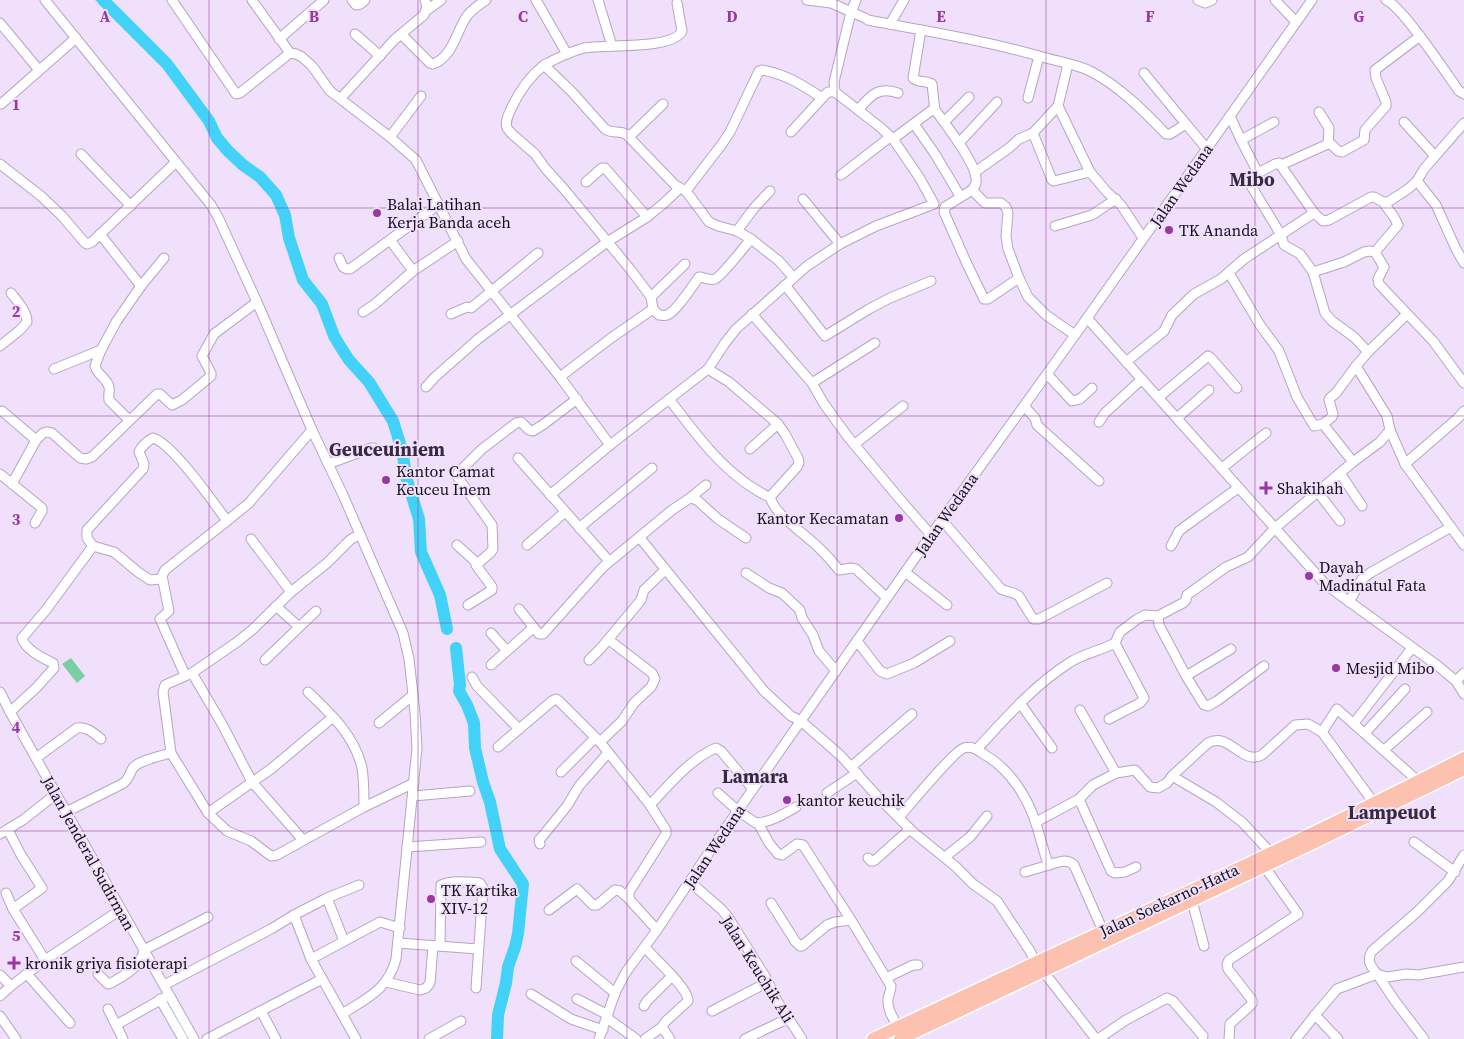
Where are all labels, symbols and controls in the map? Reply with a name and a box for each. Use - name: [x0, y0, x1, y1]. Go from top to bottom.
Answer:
- text: A: [100, 5, 111, 27]
- text: B: [309, 5, 320, 27]
- text: C: [518, 5, 528, 27]
- text: D: [726, 5, 738, 27]
- text: E: [936, 5, 946, 27]
- text: F: [1145, 5, 1155, 27]
- text: G: [1354, 5, 1365, 27]
- text: 1: [12, 93, 20, 115]
- street label: Jalan Wedana: [1144, 138, 1218, 232]
- district label: Mibo: [1229, 166, 1275, 192]
- place label: Balai Latihan Kerja Banda aceh: [387, 193, 511, 233]
- marker: Balai Latihan Kerja Banda aceh: [371, 207, 383, 219]
- place label: TK Ananda: [1179, 219, 1259, 241]
- marker: TK Ananda: [1163, 224, 1175, 236]
- text: 2: [12, 300, 21, 322]
- district label: Geuceuiniem: [329, 436, 445, 462]
- place label: Kantor Camat Keuceu Inem: [396, 460, 495, 500]
- street label: Jalan Wedana: [909, 467, 983, 561]
- marker: Kantor Camat Keuceu Inem: [380, 474, 392, 486]
- place label: Shakihah: [1277, 477, 1344, 499]
- marker: Shakihah: [1259, 481, 1273, 495]
- place label: Kantor Kecamatan: [756, 507, 889, 529]
- text: 3: [12, 508, 21, 530]
- marker: Kantor Kecamatan: [893, 512, 905, 524]
- place label: Dayah Madinatul Fata: [1319, 556, 1427, 596]
- marker: Dayah Madinatul Fata: [1303, 570, 1315, 582]
- place label: Mesjid Mibo: [1346, 657, 1435, 679]
- marker: Mesjid Mibo: [1330, 662, 1342, 674]
- text: 4: [12, 716, 21, 738]
- district label: Lamara: [722, 763, 789, 789]
- street label: Jalan Jenderal Sudirman: [37, 771, 141, 935]
- place label: kantor keuchik: [797, 789, 905, 811]
- marker: kantor keuchik: [781, 794, 793, 806]
- street label: Jalan Wedana: [677, 799, 751, 893]
- district label: Lampeuot: [1348, 799, 1437, 825]
- street label: Jalan Soekarno-Hatta: [1095, 858, 1243, 942]
- place label: TK Kartika XIV-12: [441, 879, 518, 919]
- marker: TK Kartika XIV-12: [425, 893, 437, 905]
- street label: Jalan Keuchik Ali: [716, 911, 800, 1027]
- text: 5: [12, 924, 21, 946]
- place label: kronik griya fisioterapi: [25, 952, 188, 974]
- marker: kronik griya fisioterapi: [7, 956, 21, 970]

